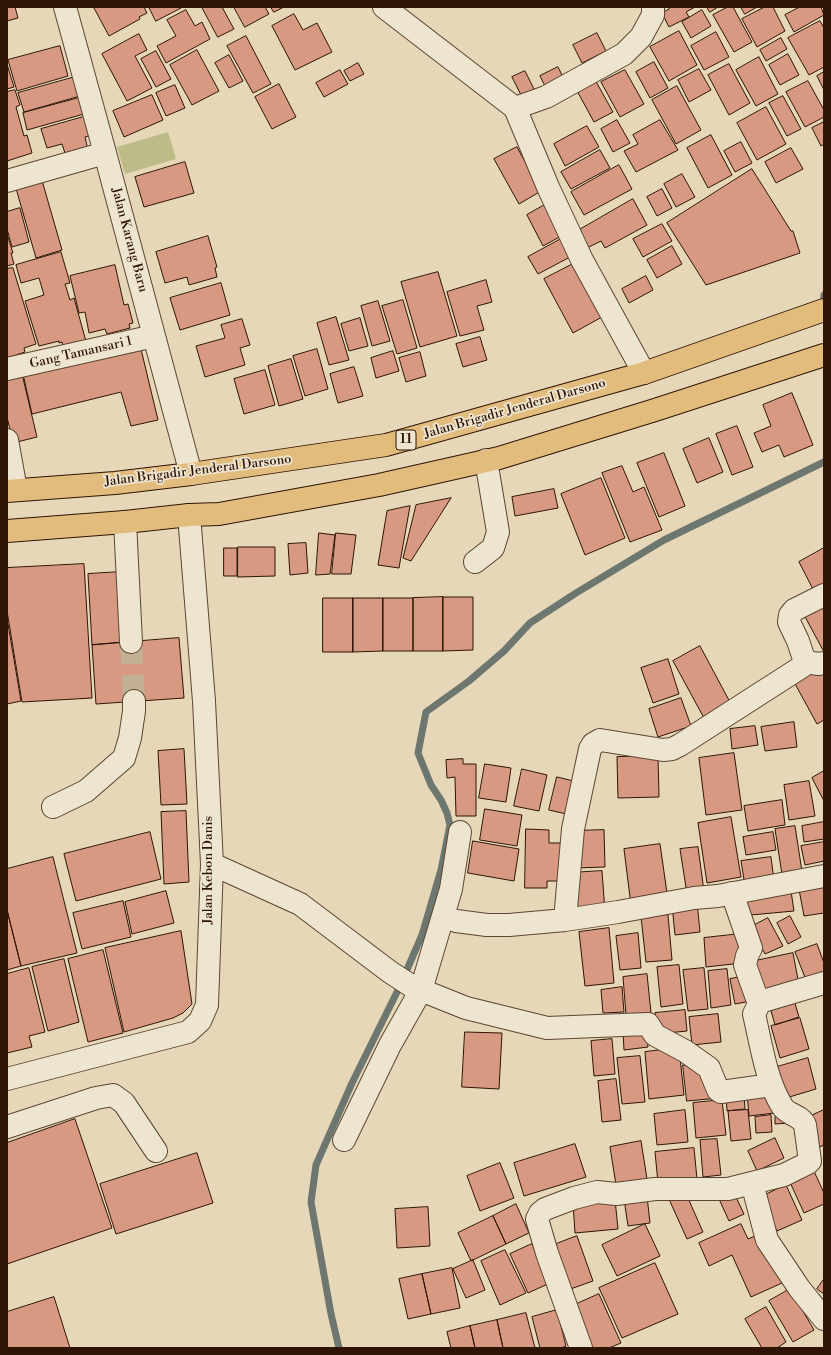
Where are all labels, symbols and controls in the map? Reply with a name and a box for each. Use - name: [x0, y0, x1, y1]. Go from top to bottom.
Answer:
- street label: Jalan Karang Baru: [107, 186, 151, 294]
- street label: Gang Tamansari 1: [28, 334, 134, 372]
- street label: Jalan Brigadir Jenderal Darsono: [422, 376, 608, 442]
- road number: 11: [396, 430, 416, 450]
- street label: Jalan Brigadir Jenderal Darsono: [104, 452, 292, 490]
- street label: Jalan Kebon Danis: [201, 816, 217, 924]

